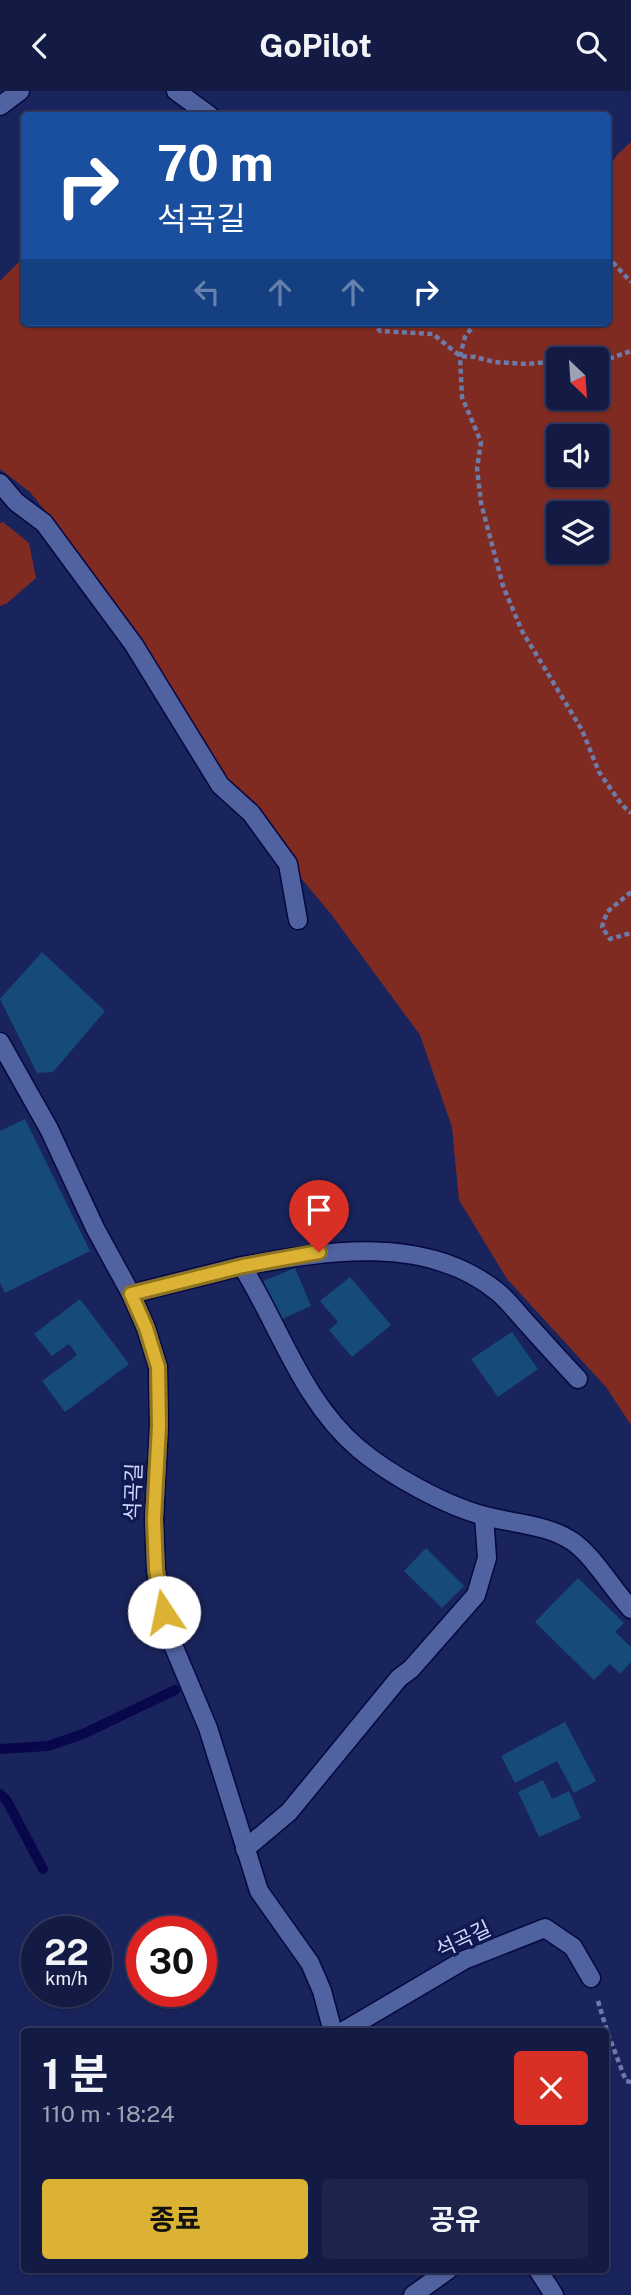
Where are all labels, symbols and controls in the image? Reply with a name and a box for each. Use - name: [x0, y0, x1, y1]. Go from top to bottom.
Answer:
- icon: back: [21, 27, 59, 65]
- text: GoPilot: [259, 27, 372, 64]
- icon: search: [572, 27, 610, 65]
- text: 70 m: [157, 134, 274, 192]
- icon: right: [42, 140, 133, 231]
- text: 석곡길: [157, 200, 245, 237]
- icon: left: [188, 273, 226, 311]
- icon: ahead: [261, 273, 299, 311]
- icon: ahead: [334, 273, 372, 311]
- icon: right: [407, 273, 445, 311]
- north arrow: [546, 347, 609, 409]
- map controls: [546, 347, 609, 564]
- button: sound: [546, 424, 609, 487]
- button: layers: [546, 501, 609, 564]
- pin: [289, 1180, 349, 1252]
- icon: arrive: [300, 1191, 338, 1229]
- street label: 석곡길: [119, 1463, 147, 1521]
- position arrow: [127, 1575, 201, 1649]
- street label: 석곡길: [431, 1915, 495, 1963]
- speed limit sign: 30: [126, 1916, 217, 2007]
- text: 22: [44, 1932, 89, 1973]
- text: km/h: [45, 1968, 88, 1989]
- text: 1 분: [42, 2049, 108, 2098]
- button: close: [514, 2051, 588, 2125]
- text: 110 m · 18:24: [42, 2100, 175, 2127]
- button: 종료: [42, 2179, 308, 2259]
- button: 공유: [322, 2179, 588, 2259]

